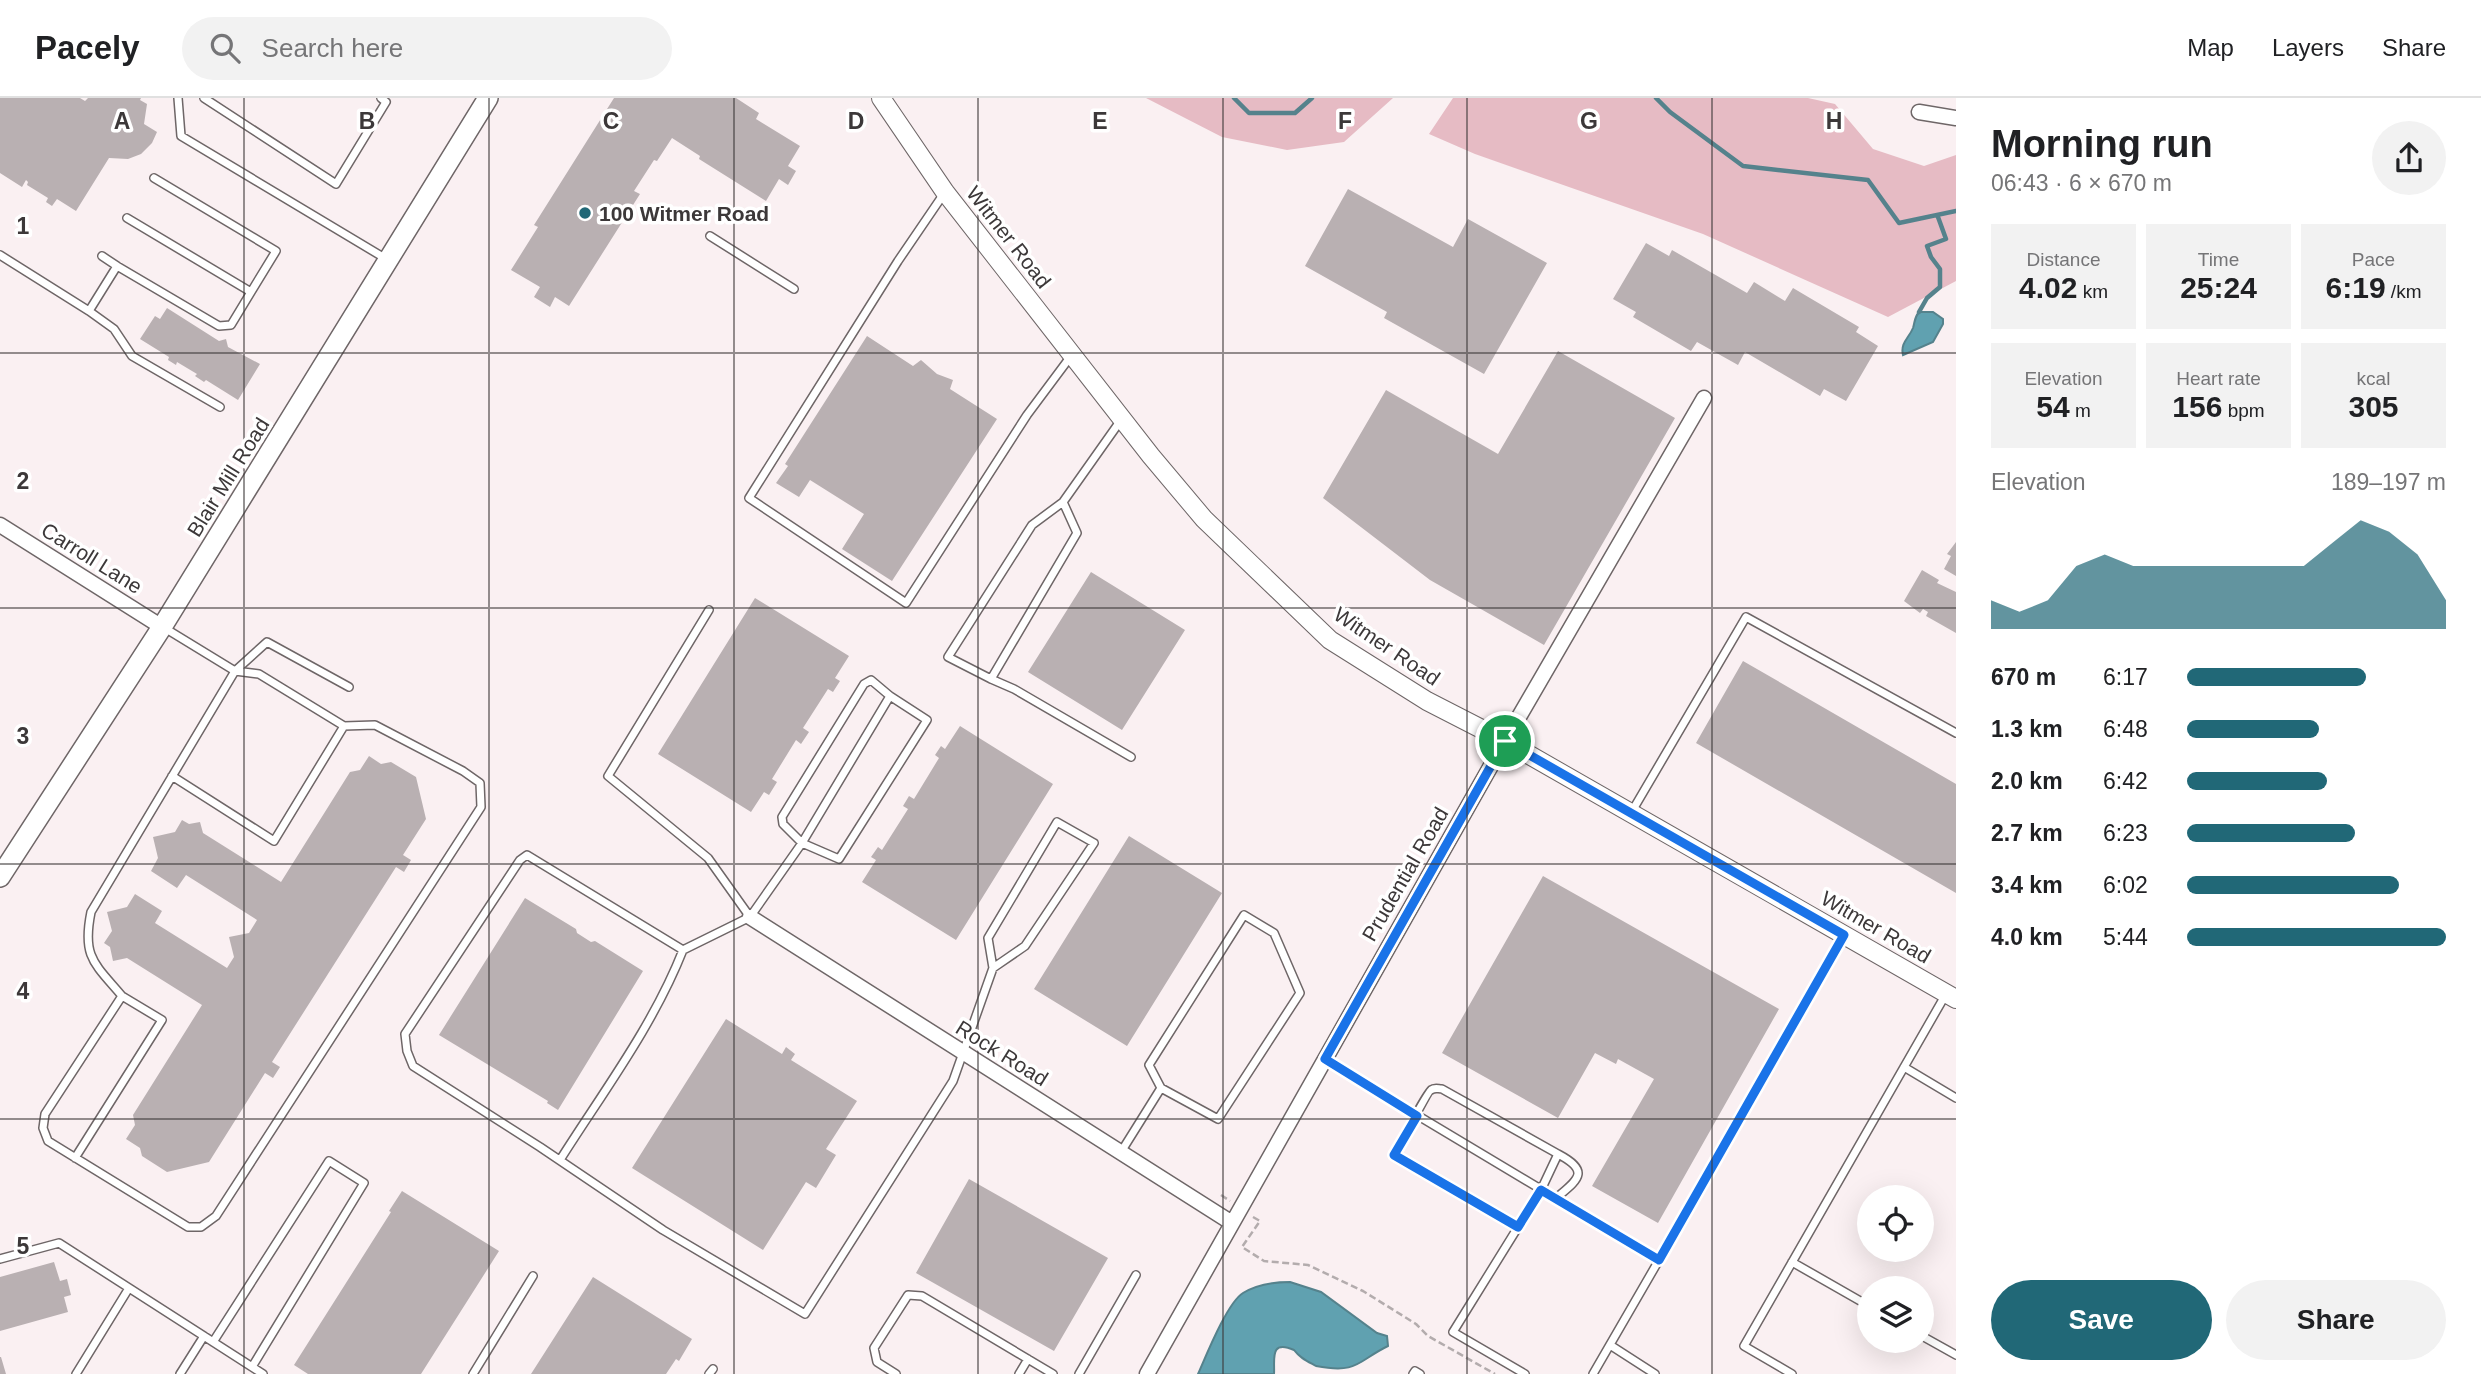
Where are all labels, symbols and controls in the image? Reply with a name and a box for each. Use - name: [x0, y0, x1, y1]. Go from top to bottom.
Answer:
- search box: [182, 17, 672, 80]
- text: Pacely: [35, 29, 140, 66]
- icon: search: [206, 29, 244, 67]
- text: Search here: [262, 33, 403, 63]
- text: Map: [2187, 34, 2234, 61]
- text: Layers: [2272, 34, 2344, 61]
- text: Share: [2382, 34, 2446, 61]
- text: A: [114, 108, 130, 134]
- text: B: [359, 108, 375, 134]
- text: C: [603, 108, 619, 134]
- text: D: [848, 108, 864, 134]
- text: E: [1092, 108, 1108, 134]
- text: F: [1338, 108, 1352, 134]
- text: G: [1580, 108, 1598, 134]
- text: H: [1826, 108, 1842, 134]
- button: share: [2372, 121, 2446, 195]
- text: Morning run: [1991, 123, 2213, 165]
- text: 06:43 · 6 × 670 m: [1991, 170, 2172, 196]
- street label: Witmer Road: [962, 182, 1056, 292]
- place label: 100 Witmer Road: [599, 202, 769, 225]
- marker: 100 Witmer Road: [577, 205, 593, 221]
- text: 1: [17, 213, 30, 239]
- text: Distance: [2027, 249, 2100, 270]
- text: Time: [2198, 249, 2239, 270]
- text: Pace: [2352, 249, 2395, 270]
- text: 4.02: [2019, 271, 2077, 304]
- text: 25:24: [2180, 271, 2257, 304]
- text: 6:19: [2326, 271, 2386, 304]
- text: km: [2077, 281, 2108, 302]
- text: /km: [2386, 281, 2421, 302]
- text: Elevation: [2024, 368, 2103, 389]
- text: Heart rate: [2176, 368, 2261, 389]
- text: kcal: [2357, 368, 2390, 389]
- text: 54: [2036, 390, 2070, 423]
- text: 156: [2172, 390, 2222, 423]
- text: 305: [2348, 390, 2399, 423]
- text: m: [2070, 400, 2091, 421]
- text: bpm: [2222, 400, 2265, 421]
- street label: Blair Mill Road: [182, 414, 274, 540]
- text: 2: [17, 468, 29, 494]
- text: Elevation: [1991, 469, 2086, 495]
- text: 189–197 m: [2331, 469, 2446, 495]
- street label: Carroll Lane: [37, 518, 147, 598]
- street label: Witmer Road: [1330, 602, 1444, 690]
- text: 670 m: [1991, 664, 2056, 690]
- text: 6:17: [2103, 664, 2148, 690]
- pin: [1475, 711, 1535, 771]
- text: 1.3 km: [1991, 716, 2063, 742]
- text: 6:48: [2103, 716, 2148, 742]
- icon: arrive: [1486, 722, 1524, 760]
- text: 3: [17, 723, 29, 749]
- text: 2.0 km: [1991, 768, 2063, 794]
- text: 6:42: [2103, 768, 2148, 794]
- street label: Prudential Road: [1357, 803, 1453, 945]
- text: 2.7 km: [1991, 820, 2063, 846]
- text: 6:23: [2103, 820, 2148, 846]
- text: 3.4 km: [1991, 872, 2063, 898]
- text: 6:02: [2103, 872, 2148, 898]
- street label: Witmer Road: [1817, 886, 1935, 968]
- text: 4.0 km: [1991, 924, 2063, 950]
- text: 5:44: [2103, 924, 2148, 950]
- text: 4: [17, 978, 30, 1004]
- street label: Rock Road: [952, 1016, 1052, 1090]
- map controls: [1857, 1185, 1934, 1353]
- button: locate: [1857, 1185, 1934, 1262]
- text: 5: [17, 1233, 30, 1259]
- button: layers: [1857, 1276, 1934, 1353]
- button: Save: [1991, 1280, 2212, 1360]
- button: Share: [2226, 1280, 2446, 1360]

